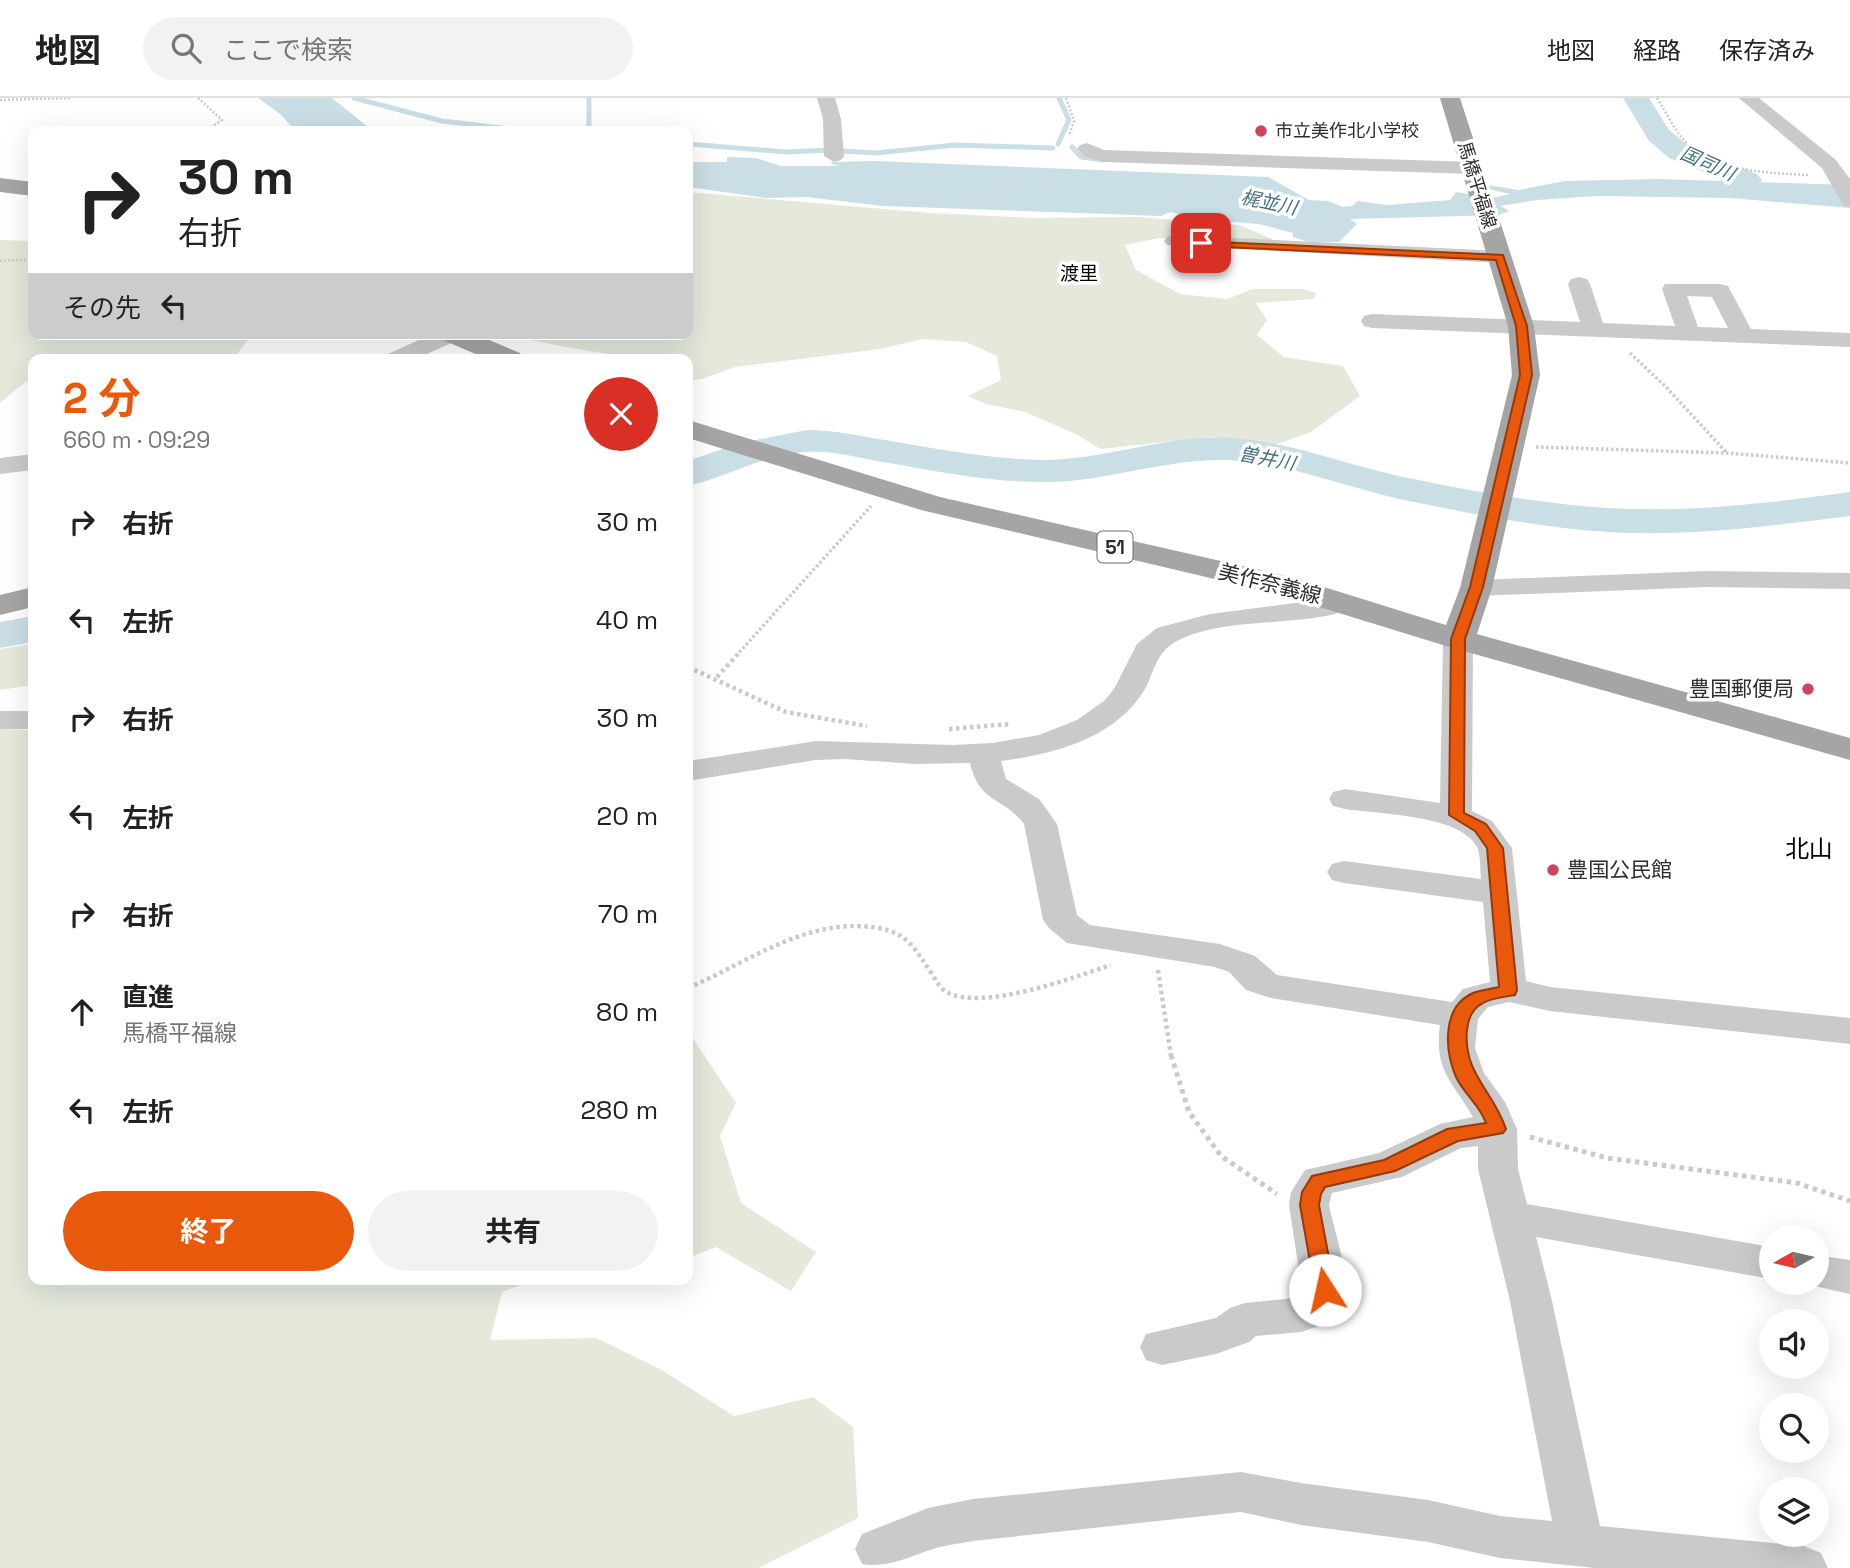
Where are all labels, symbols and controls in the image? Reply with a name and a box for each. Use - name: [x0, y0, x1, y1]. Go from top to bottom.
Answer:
- search box: [143, 17, 633, 80]
- icon: search: [167, 29, 205, 67]
- text: 地図: [35, 30, 101, 72]
- text: ここで検索: [223, 33, 353, 67]
- text: 地図: [1547, 35, 1595, 66]
- text: 経路: [1633, 35, 1681, 66]
- text: 保存済み: [1719, 35, 1815, 66]
- place label: 市立美作北小学校: [1275, 119, 1419, 142]
- marker: 市立美作北小学校: [1253, 123, 1269, 139]
- street label: 馬橋平福線: [1453, 138, 1502, 231]
- water label: 国司川: [1677, 140, 1741, 187]
- text: 30 m: [178, 146, 294, 208]
- icon: right: [63, 154, 154, 245]
- water label: 梶並川: [1238, 184, 1301, 221]
- text: 右折: [178, 213, 242, 253]
- pin: [1171, 213, 1231, 273]
- icon: arrive: [1182, 224, 1220, 262]
- district label: 渡里: [1060, 261, 1098, 286]
- icon: left: [155, 287, 193, 325]
- text: その先: [63, 291, 141, 325]
- text: 2 分: [63, 372, 141, 425]
- button: close: [584, 377, 658, 451]
- text: 660 m · 09:29: [63, 425, 210, 455]
- water label: 曽井川: [1237, 441, 1299, 477]
- icon: right: [63, 503, 101, 541]
- text: 30 m: [597, 505, 658, 539]
- text: 右折: [122, 507, 174, 541]
- road number: 51: [1098, 531, 1132, 562]
- street label: 美作奈義線: [1216, 558, 1324, 609]
- icon: left: [63, 601, 101, 639]
- text: 40 m: [596, 603, 658, 637]
- text: 左折: [122, 605, 174, 639]
- place label: 豊国郵便局: [1689, 675, 1794, 702]
- marker: 豊国郵便局: [1800, 681, 1816, 697]
- icon: right: [63, 699, 101, 737]
- text: 30 m: [597, 701, 658, 735]
- text: 右折: [122, 703, 174, 737]
- icon: left: [63, 797, 101, 835]
- text: 20 m: [597, 799, 658, 833]
- text: 左折: [122, 801, 174, 835]
- district label: 北山: [1785, 833, 1833, 864]
- place label: 豊国公民館: [1567, 856, 1672, 883]
- marker: 豊国公民館: [1545, 862, 1561, 878]
- icon: right: [63, 895, 101, 933]
- text: 70 m: [598, 897, 658, 931]
- text: 右折: [122, 899, 174, 933]
- text: 直進: [122, 980, 174, 1014]
- icon: ahead: [63, 993, 101, 1031]
- text: 80 m: [596, 995, 658, 1029]
- text: 馬橋平福線: [122, 1018, 237, 1048]
- icon: left: [63, 1091, 101, 1129]
- text: 280 m: [580, 1093, 658, 1127]
- text: 左折: [122, 1095, 174, 1129]
- button: 終了: [63, 1191, 354, 1271]
- button: 共有: [368, 1191, 658, 1271]
- north arrow: [1759, 1225, 1829, 1295]
- map controls: [1759, 1225, 1829, 1547]
- position arrow: [1288, 1253, 1362, 1327]
- button: sound: [1759, 1309, 1829, 1379]
- button: search: [1759, 1393, 1829, 1463]
- button: layers: [1759, 1477, 1829, 1547]

